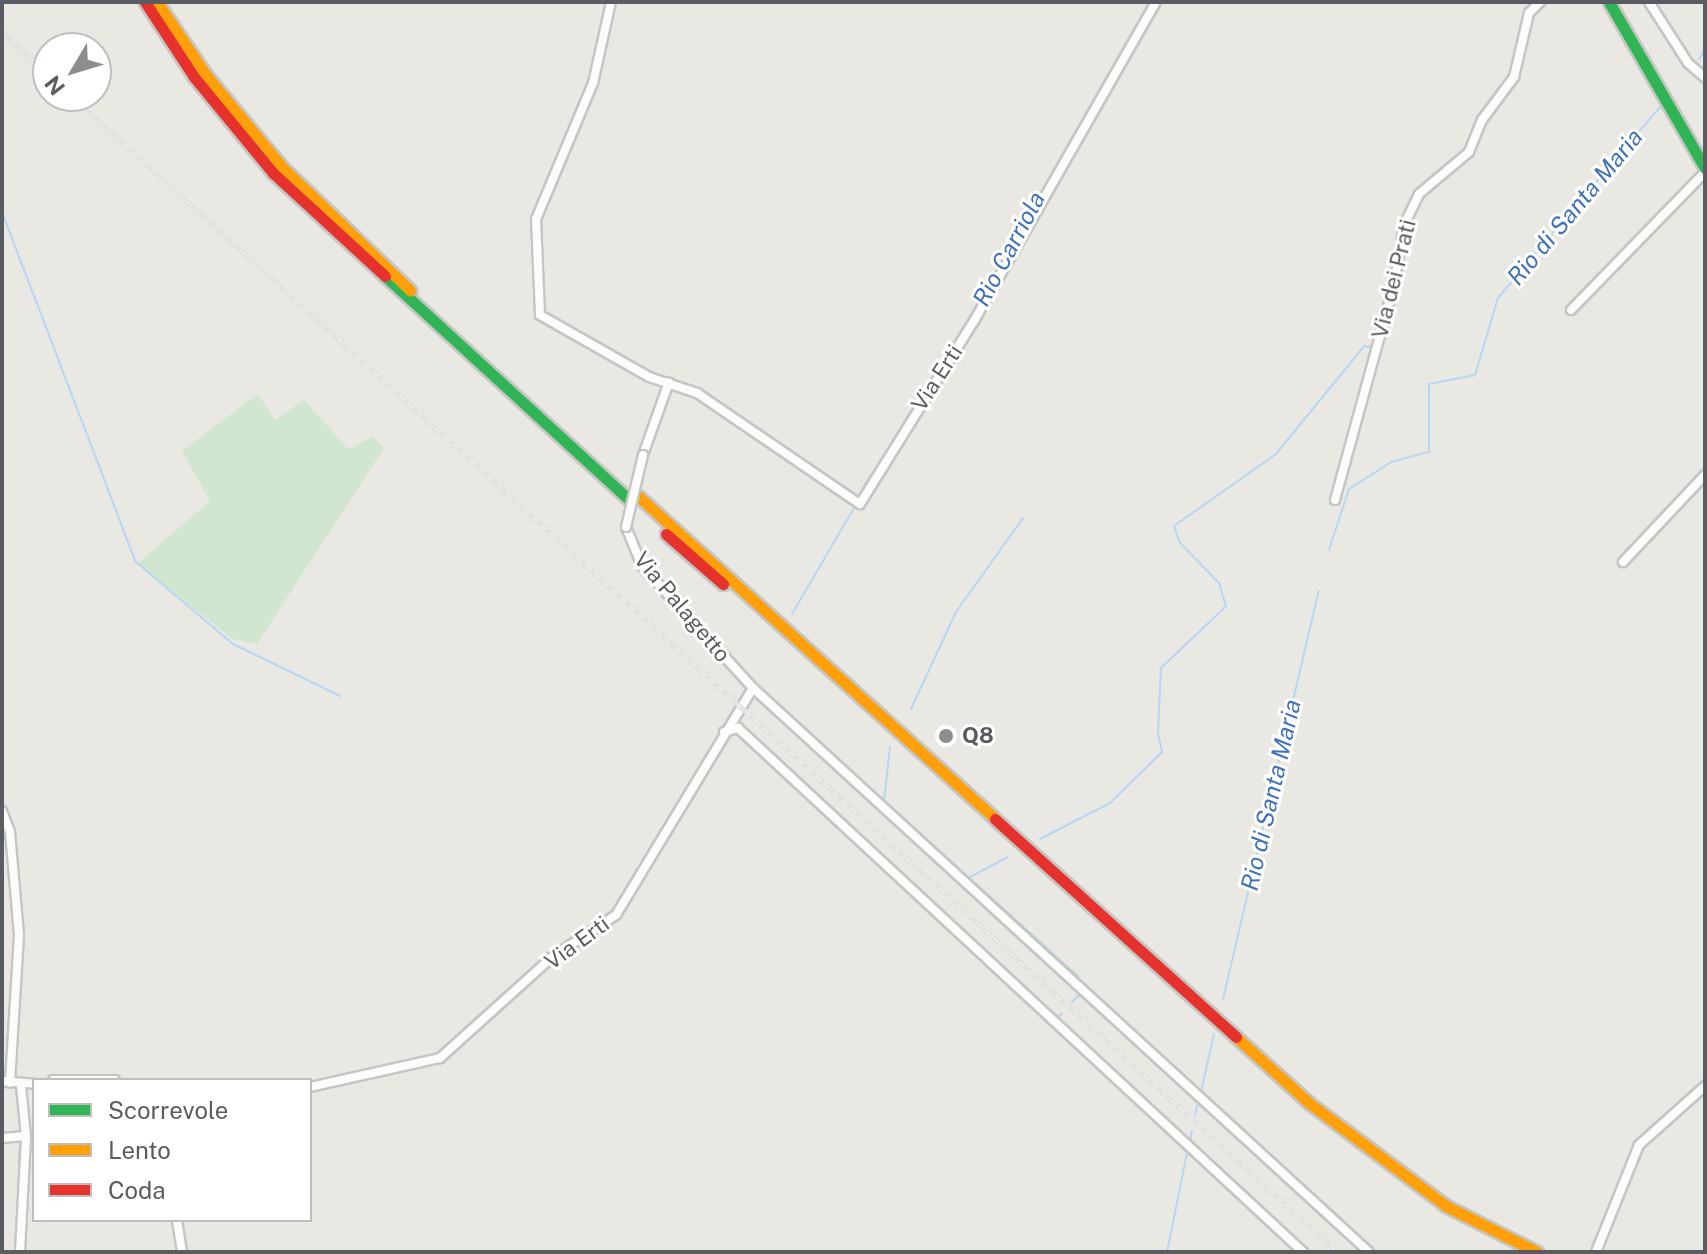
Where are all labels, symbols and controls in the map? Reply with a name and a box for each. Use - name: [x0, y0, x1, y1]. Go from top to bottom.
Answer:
- north arrow: [32, 32, 112, 112]
- text: N: [39, 71, 70, 100]
- water label: Rio di Santa Maria: [1501, 123, 1649, 291]
- water label: Rio Carriola: [967, 187, 1051, 311]
- street label: Via dei Prati: [1366, 217, 1422, 341]
- street label: Via Erti: [906, 340, 968, 416]
- street label: Via Palagetto: [628, 546, 736, 668]
- water label: Rio di Santa Maria: [1235, 696, 1307, 894]
- place label: Q8: [962, 723, 994, 749]
- marker: Q8: [937, 727, 955, 745]
- street label: Via Erti: [540, 911, 614, 975]
- legend: [32, 1078, 312, 1222]
- text: Scorrevole: [108, 1096, 228, 1124]
- text: Lento: [108, 1136, 171, 1164]
- text: Coda: [108, 1176, 166, 1204]

